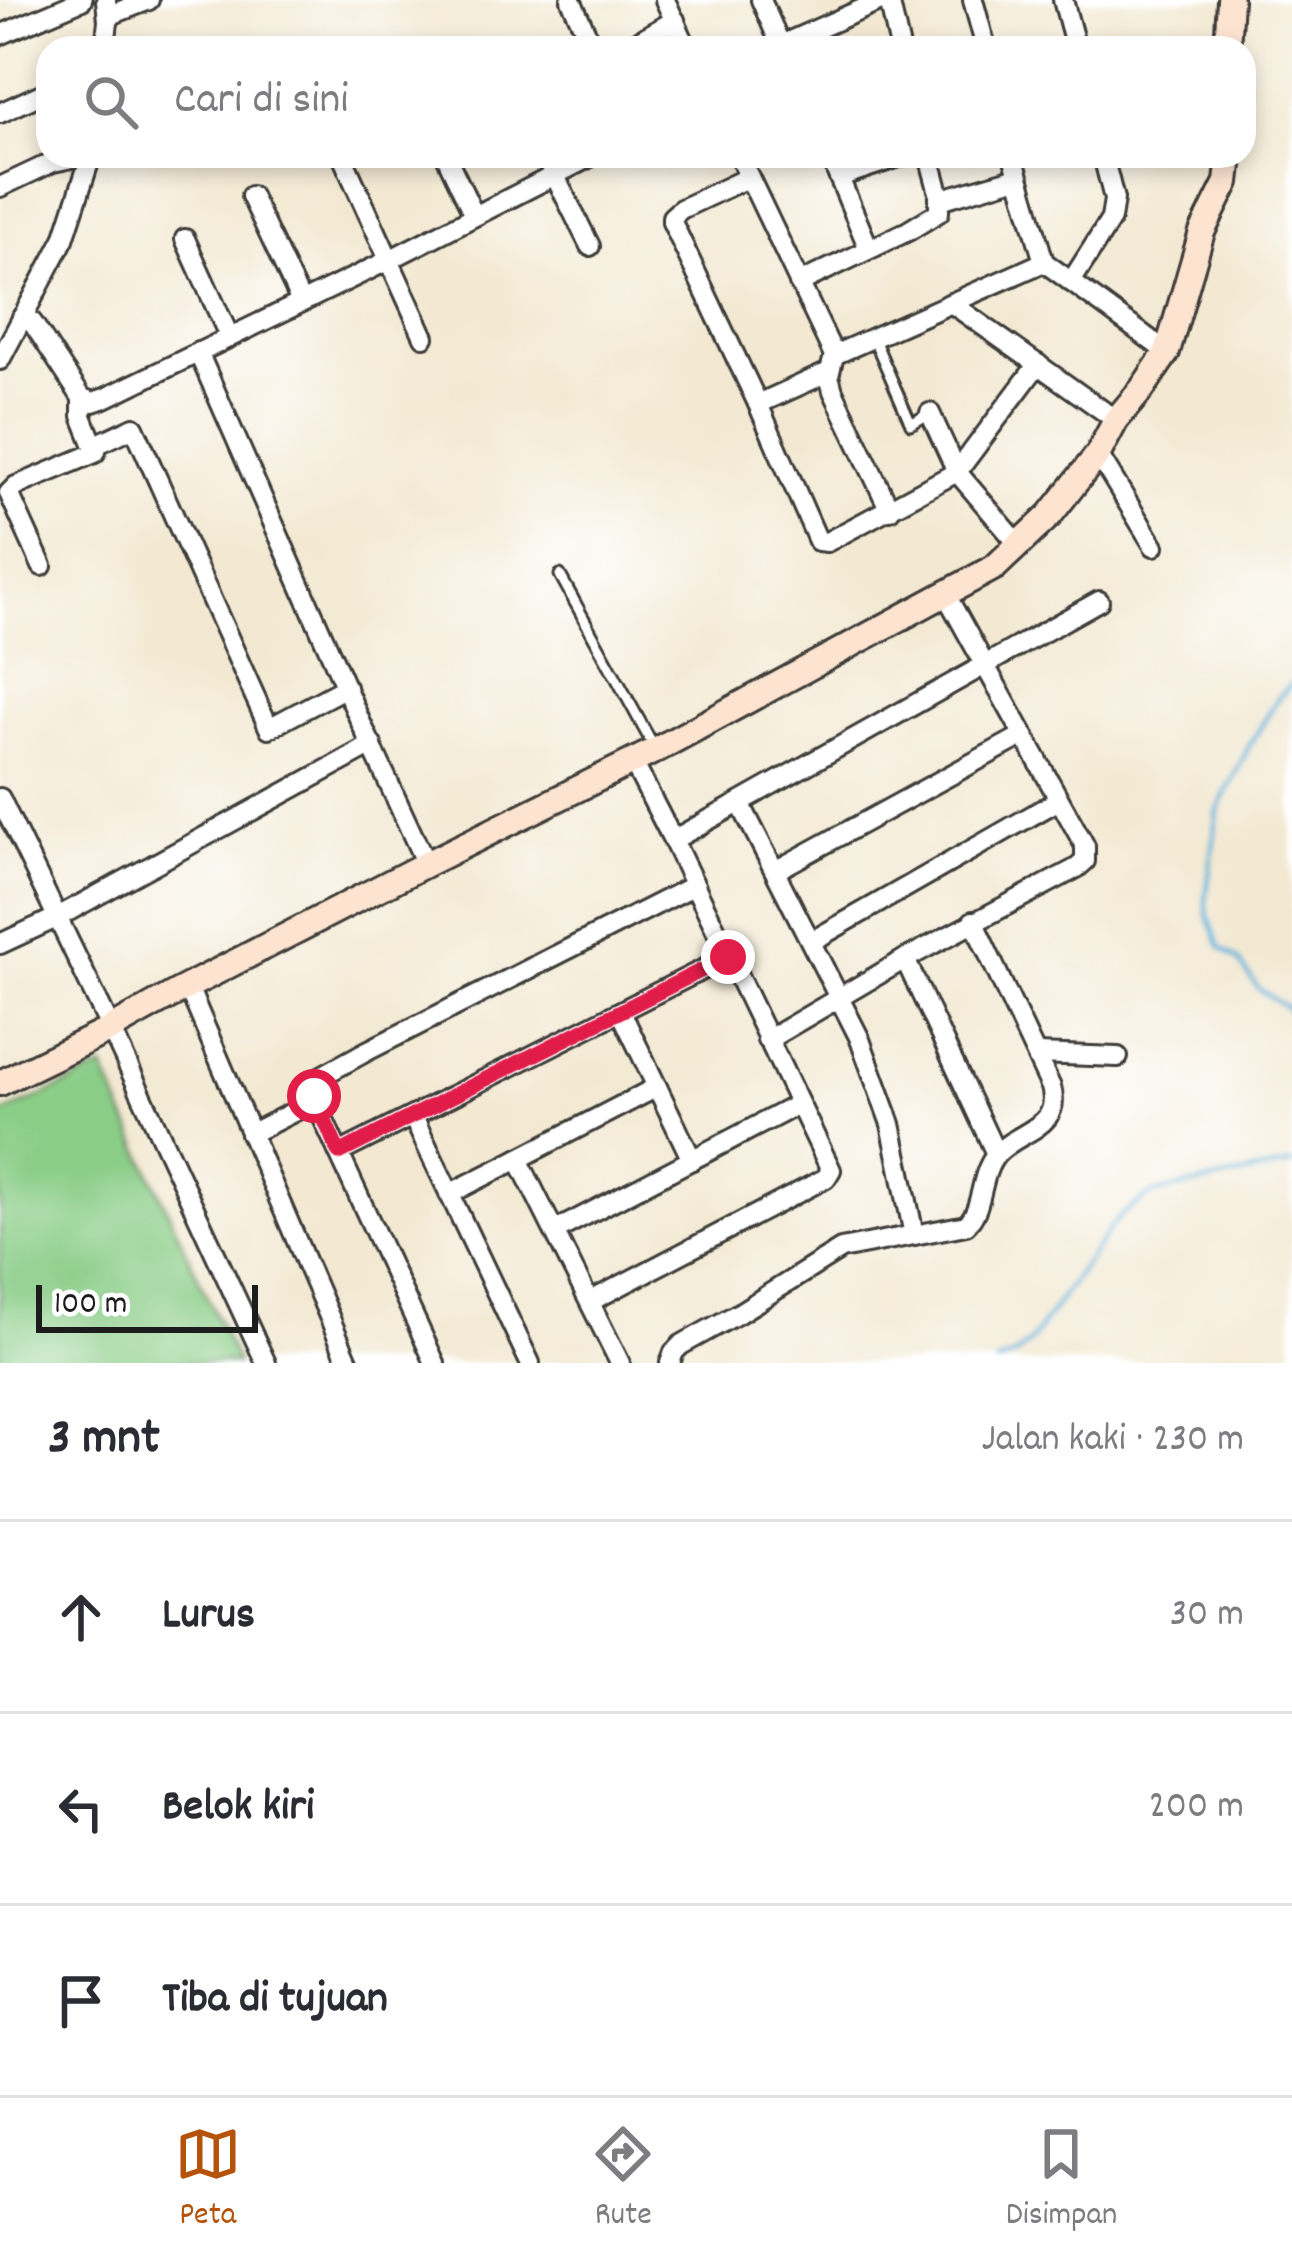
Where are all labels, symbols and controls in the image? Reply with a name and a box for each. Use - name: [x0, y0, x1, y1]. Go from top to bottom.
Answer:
- search box: [36, 36, 1256, 168]
- icon: search: [78, 69, 144, 135]
- text: Cari di sini: [174, 70, 348, 134]
- route end: [701, 930, 755, 984]
- route start: [287, 1069, 341, 1123]
- scale bar: [36, 1279, 258, 1332]
- text: 100 m: [54, 1282, 127, 1329]
- text: 3 mnt: [48, 1405, 160, 1477]
- text: Jalan kaki · 230 m: [981, 1414, 1244, 1469]
- icon: ahead: [48, 1584, 114, 1650]
- text: Lurus: [162, 1585, 255, 1649]
- text: 30 m: [1170, 1589, 1244, 1644]
- icon: left: [48, 1776, 114, 1842]
- text: Belok kiri: [162, 1777, 314, 1841]
- text: 200 m: [1149, 1781, 1244, 1836]
- icon: arrive: [48, 1968, 114, 2034]
- text: Tiba di tujuan: [162, 1969, 388, 2033]
- tab: Peta: [175, 2121, 241, 2240]
- tab: Rute: [590, 2121, 656, 2240]
- tab: Disimpan: [1006, 2121, 1117, 2240]

